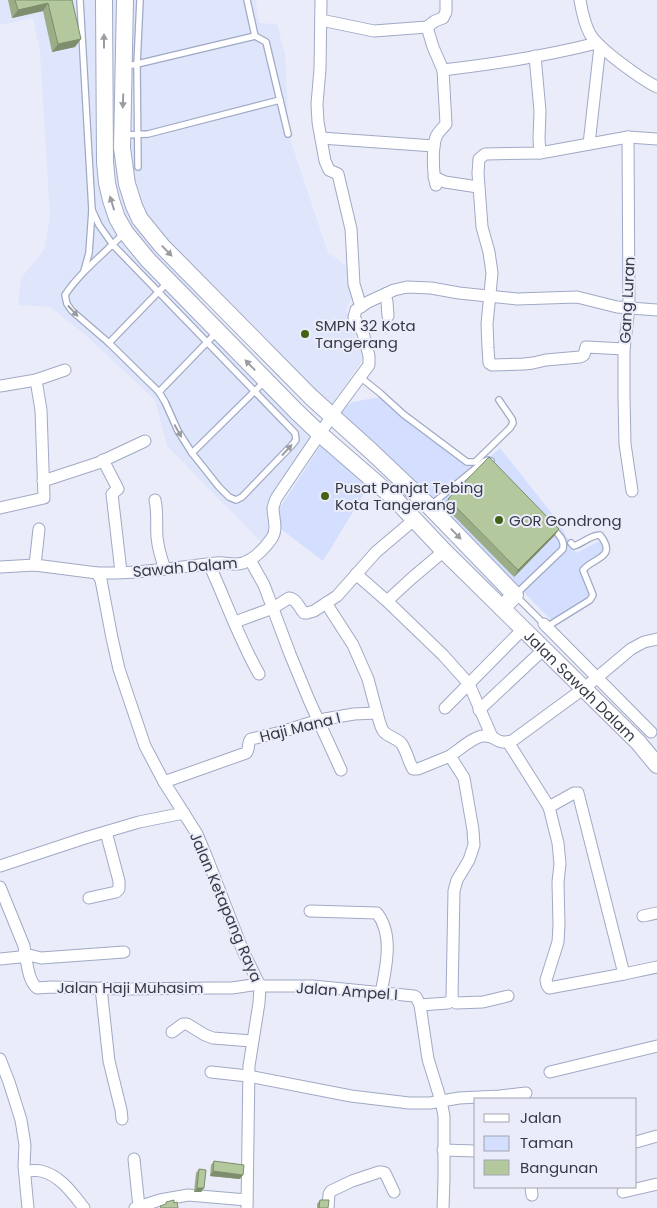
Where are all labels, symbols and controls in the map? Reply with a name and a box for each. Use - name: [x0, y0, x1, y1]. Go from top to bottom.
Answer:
- one-way arrow: [100, 33, 108, 49]
- one-way arrow: [118, 93, 126, 109]
- one-way arrow: [108, 195, 116, 210]
- one-way arrow: [161, 245, 173, 257]
- street label: Gang Luran: [614, 256, 640, 344]
- one-way arrow: [67, 304, 79, 316]
- place label: SMPN 32 Kota Tangerang: [315, 315, 416, 353]
- marker: SMPN 32 Kota Tangerang: [299, 328, 311, 340]
- one-way arrow: [244, 360, 256, 372]
- one-way arrow: [174, 425, 183, 438]
- one-way arrow: [281, 445, 293, 457]
- place label: Pusat Panjat Tebing Kota Tangerang: [335, 477, 483, 515]
- marker: Pusat Panjat Tebing Kota Tangerang: [319, 490, 331, 502]
- place label: GOR Gondrong: [509, 510, 622, 531]
- marker: GOR Gondrong: [493, 514, 505, 526]
- one-way arrow: [450, 527, 462, 539]
- street label: Sawah Dalam: [132, 552, 238, 582]
- street label: Jalan Sawah Dalam: [520, 625, 642, 746]
- street label: Haji Mana I: [257, 707, 343, 747]
- street label: Jalan Ketapang Raya: [185, 829, 267, 985]
- street label: Jalan Haji Muhasim: [57, 977, 203, 998]
- street label: Jalan Ampel I: [295, 977, 399, 1005]
- legend: [474, 1098, 637, 1188]
- text: Jalan: [520, 1107, 562, 1128]
- text: Taman: [520, 1132, 573, 1153]
- text: Bangunan: [520, 1157, 598, 1178]

